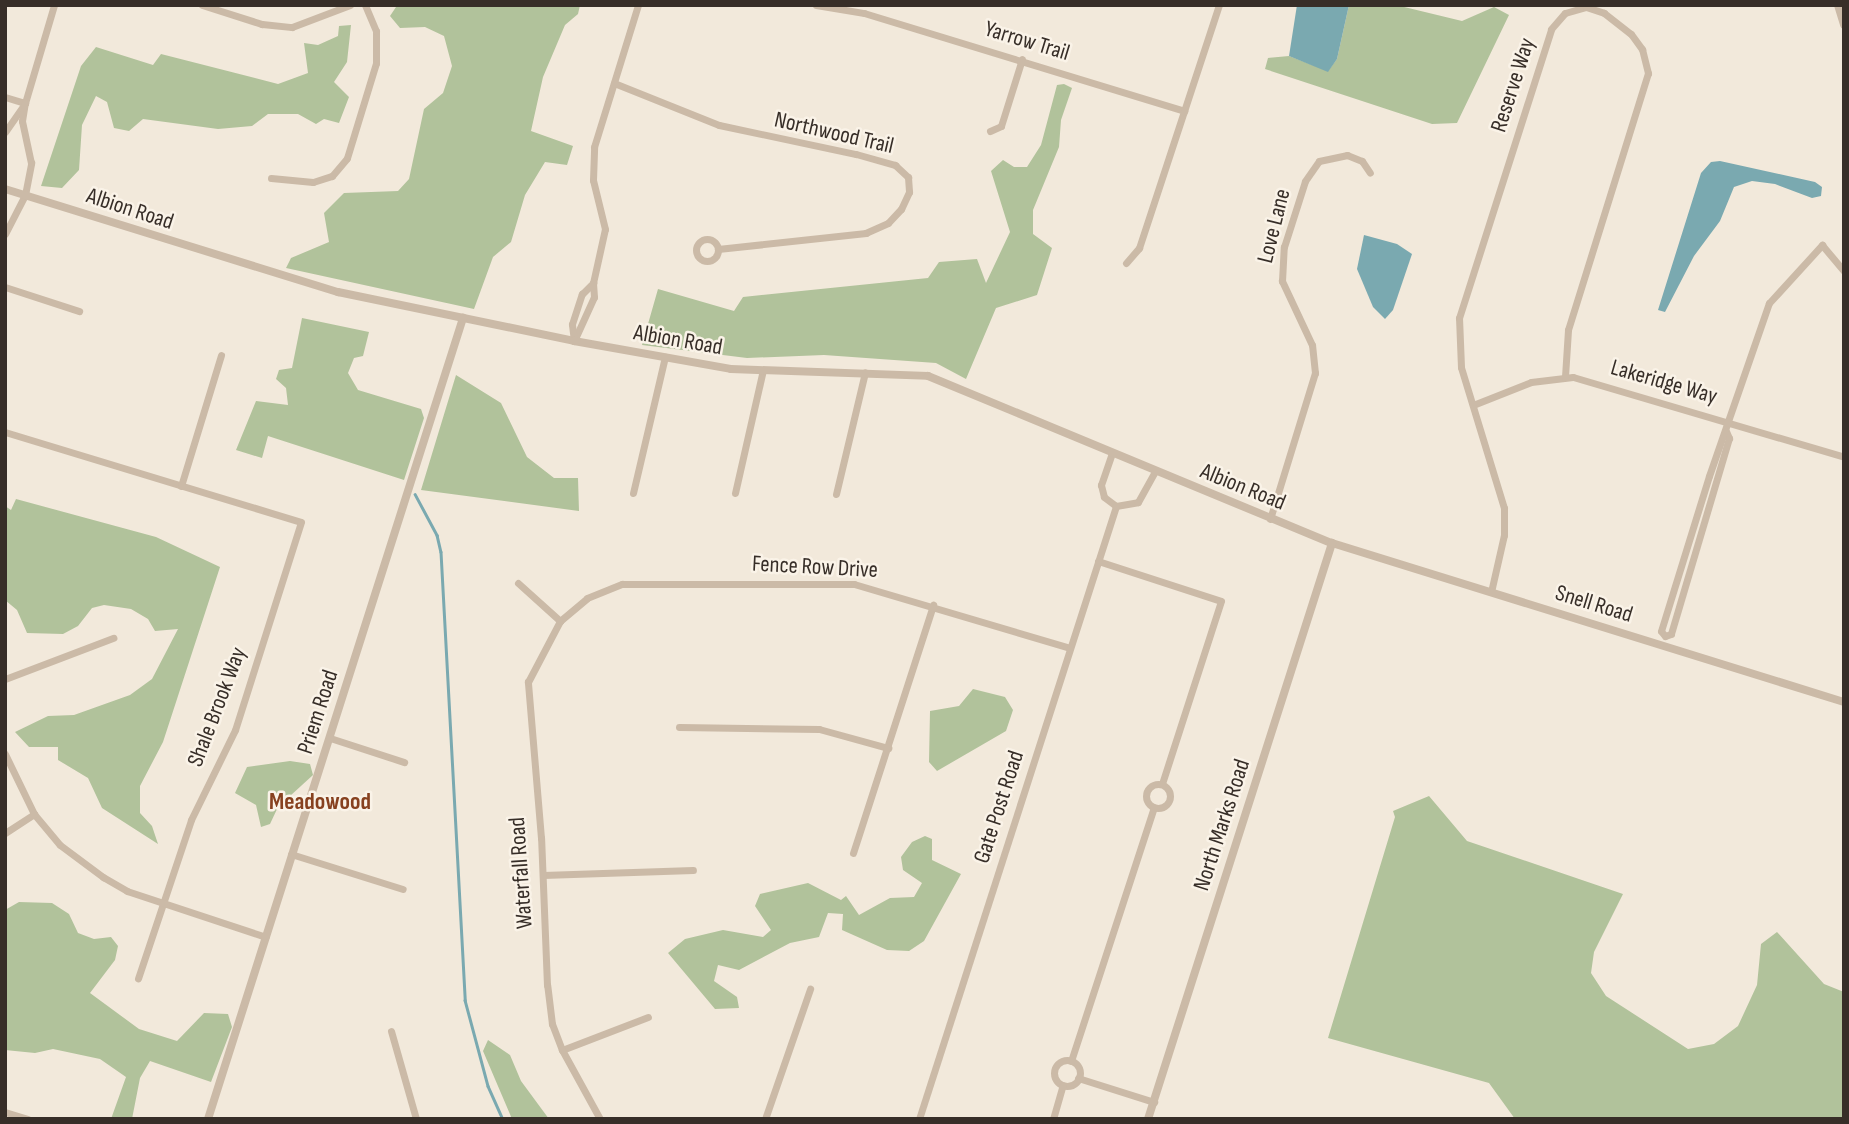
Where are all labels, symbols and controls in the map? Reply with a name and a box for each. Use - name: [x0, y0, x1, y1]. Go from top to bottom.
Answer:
- street label: Yarrow Trail: [981, 15, 1073, 67]
- street label: Reserve Way: [1485, 34, 1541, 136]
- street label: Northwood Trail: [772, 106, 896, 160]
- street label: Albion Road: [83, 182, 177, 236]
- street label: Love Lane: [1251, 186, 1297, 266]
- street label: Albion Road: [631, 319, 725, 361]
- street label: Lakeridge Way: [1608, 354, 1720, 410]
- street label: Albion Road: [1196, 457, 1290, 517]
- street label: Fence Row Drive: [751, 550, 879, 584]
- street label: Snell Road: [1552, 579, 1636, 629]
- street label: Shale Brook Way: [182, 643, 252, 771]
- street label: Priem Road: [291, 667, 345, 757]
- street label: Gate Post Road: [968, 747, 1030, 867]
- street label: North Marks Road: [1188, 756, 1256, 894]
- district label: Meadowood: [269, 788, 371, 816]
- street label: Waterfall Road: [503, 816, 539, 930]

